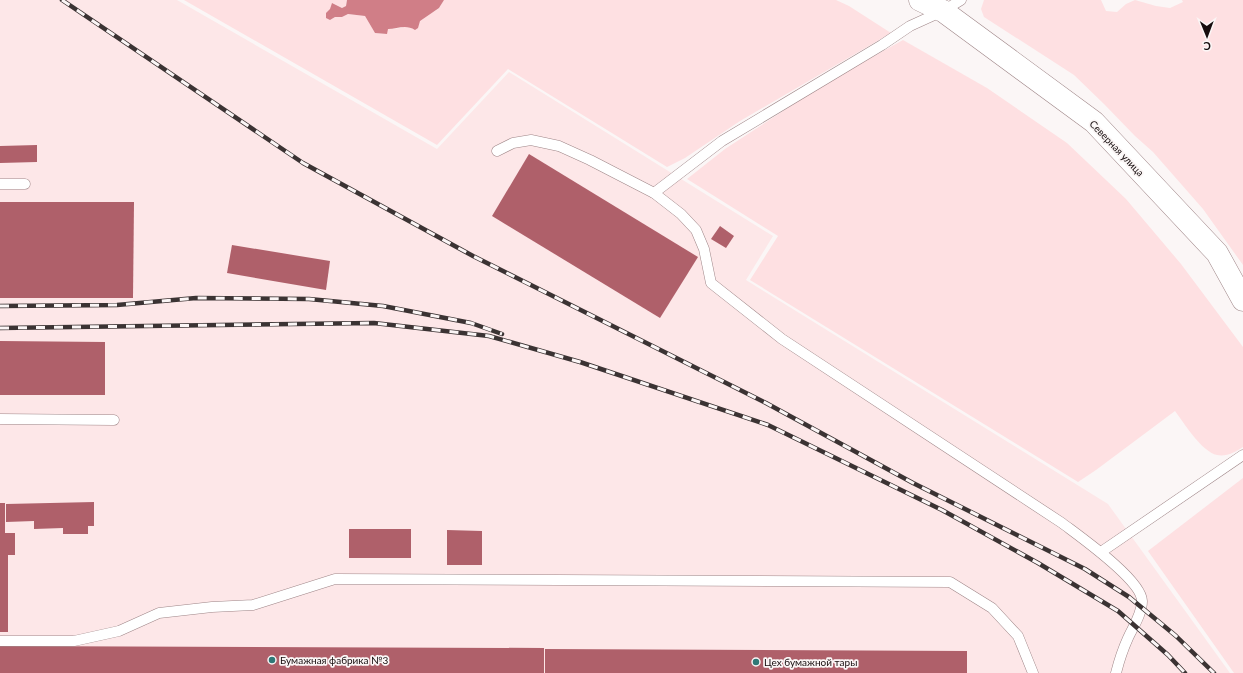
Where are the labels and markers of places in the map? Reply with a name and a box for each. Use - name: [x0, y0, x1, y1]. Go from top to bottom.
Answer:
- place label: Бумажная фабрика №3: [280, 654, 389, 666]
- marker: Бумажная фабрика №3: [267, 655, 277, 665]
- place label: Цех бумажной тары: [764, 656, 857, 668]
- marker: Цех бумажной тары: [751, 657, 761, 667]

